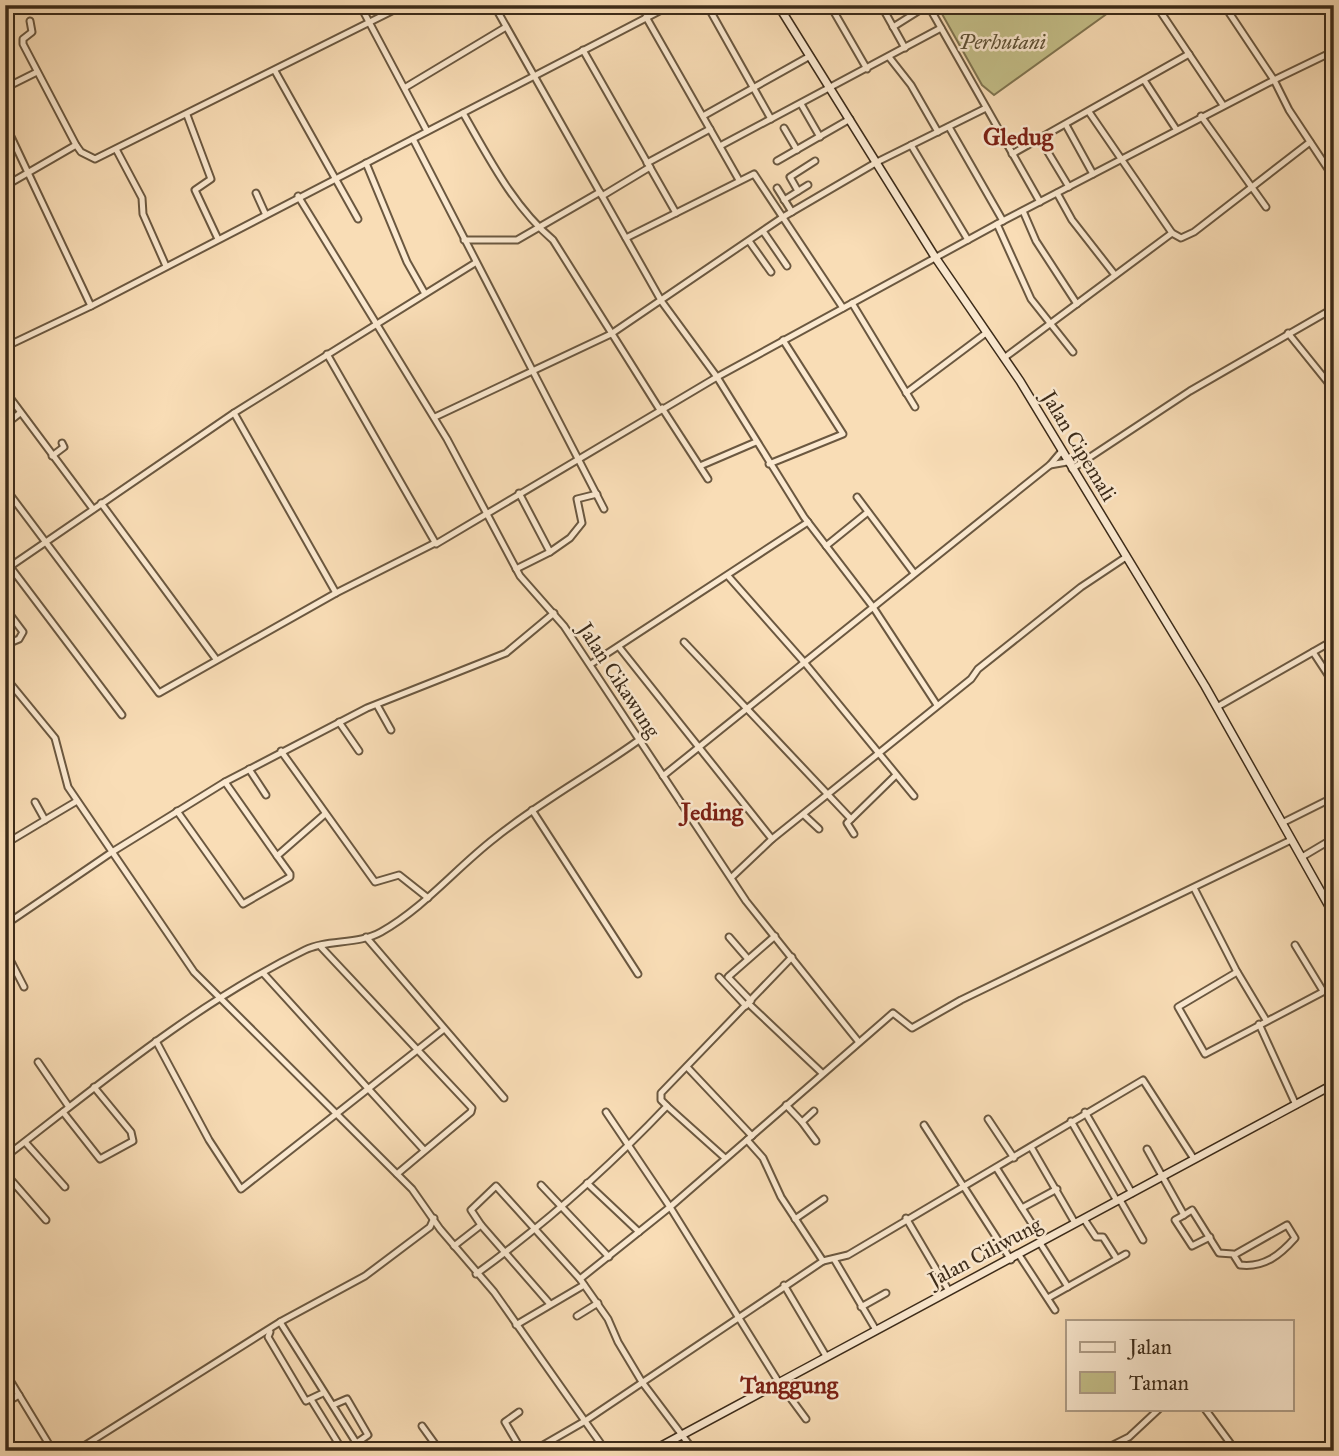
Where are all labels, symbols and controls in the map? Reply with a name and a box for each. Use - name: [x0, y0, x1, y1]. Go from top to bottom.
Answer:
- park label: Perhutani: [958, 29, 1046, 55]
- district label: Gledug: [983, 122, 1054, 152]
- street label: Jalan Cipemali: [1035, 384, 1122, 506]
- street label: Jalan Cikawung: [571, 616, 666, 743]
- district label: Jeding: [678, 797, 744, 827]
- street label: Jalan Ciliwung: [922, 1211, 1046, 1294]
- legend: [1066, 1320, 1294, 1410]
- text: Jalan: [1127, 1334, 1172, 1360]
- district label: Tanggung: [739, 1370, 839, 1400]
- text: Taman: [1129, 1370, 1189, 1396]

